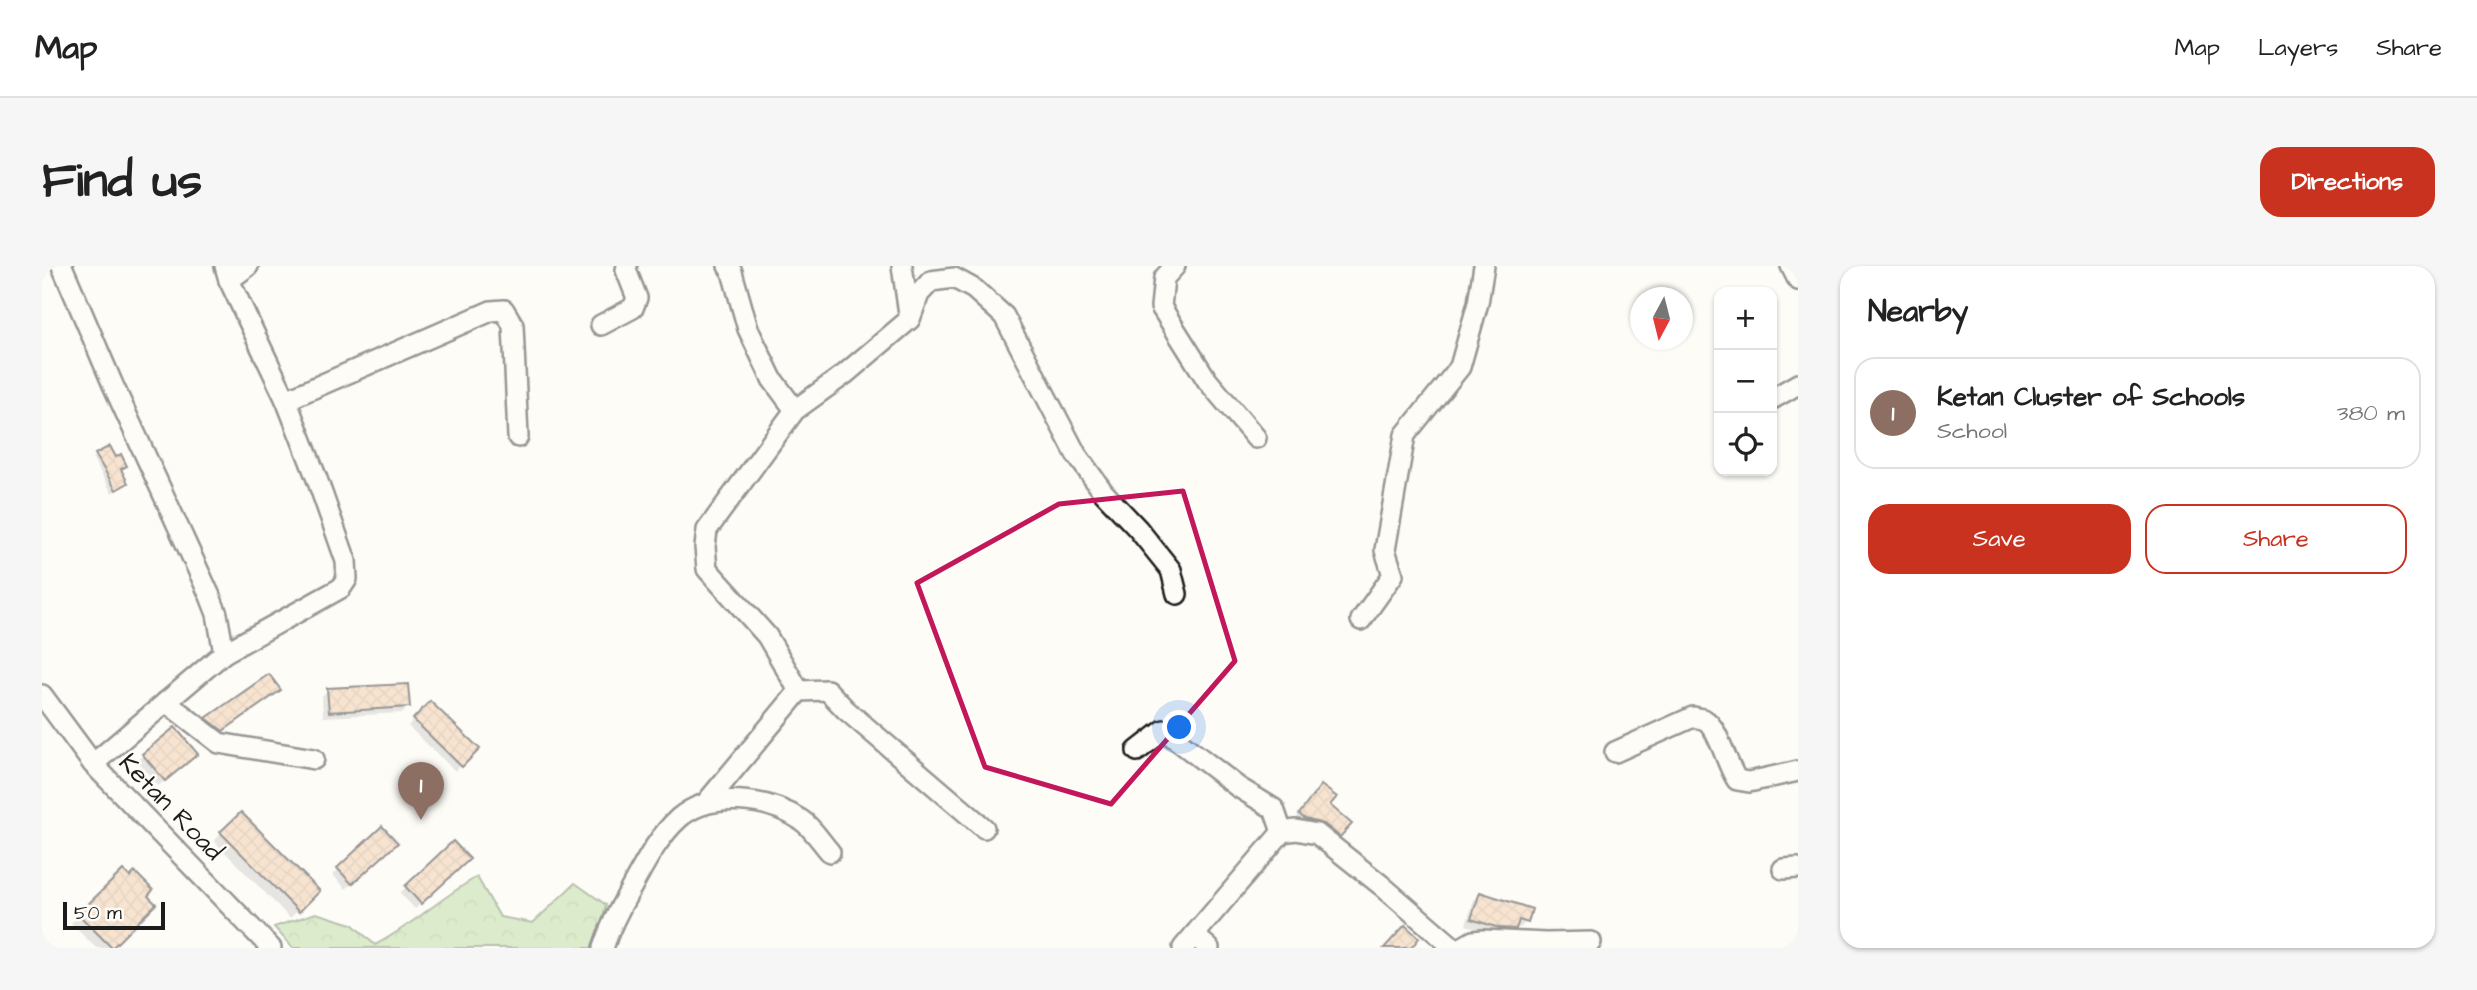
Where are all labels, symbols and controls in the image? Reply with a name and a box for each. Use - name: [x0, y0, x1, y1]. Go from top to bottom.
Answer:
- text: Map: [35, 25, 97, 71]
- text: Map: [2175, 31, 2220, 65]
- text: Layers: [2258, 31, 2338, 65]
- text: Share: [2376, 31, 2442, 65]
- button: Directions: [2260, 147, 2435, 217]
- text: Find us: [42, 148, 202, 216]
- north arrow: [1630, 287, 1693, 350]
- map controls: [1714, 287, 1777, 476]
- button: +: [1714, 287, 1777, 350]
- text: Nearby: [1868, 291, 1968, 333]
- button: −: [1714, 350, 1777, 413]
- text: Ketan Cluster of Schools: [1937, 379, 2245, 415]
- text: 1: [1892, 397, 1894, 429]
- text: 380 m: [2337, 397, 2405, 429]
- button: locate: [1714, 413, 1777, 476]
- text: School: [1937, 415, 2007, 447]
- button: Save: [1868, 504, 2131, 574]
- button: Share: [2145, 504, 2407, 574]
- your location: [1162, 710, 1196, 744]
- street label: Ketan Road: [111, 745, 231, 869]
- pin: 1: [398, 762, 444, 820]
- scale bar: [63, 899, 164, 931]
- text: 50 m: [74, 900, 122, 927]

